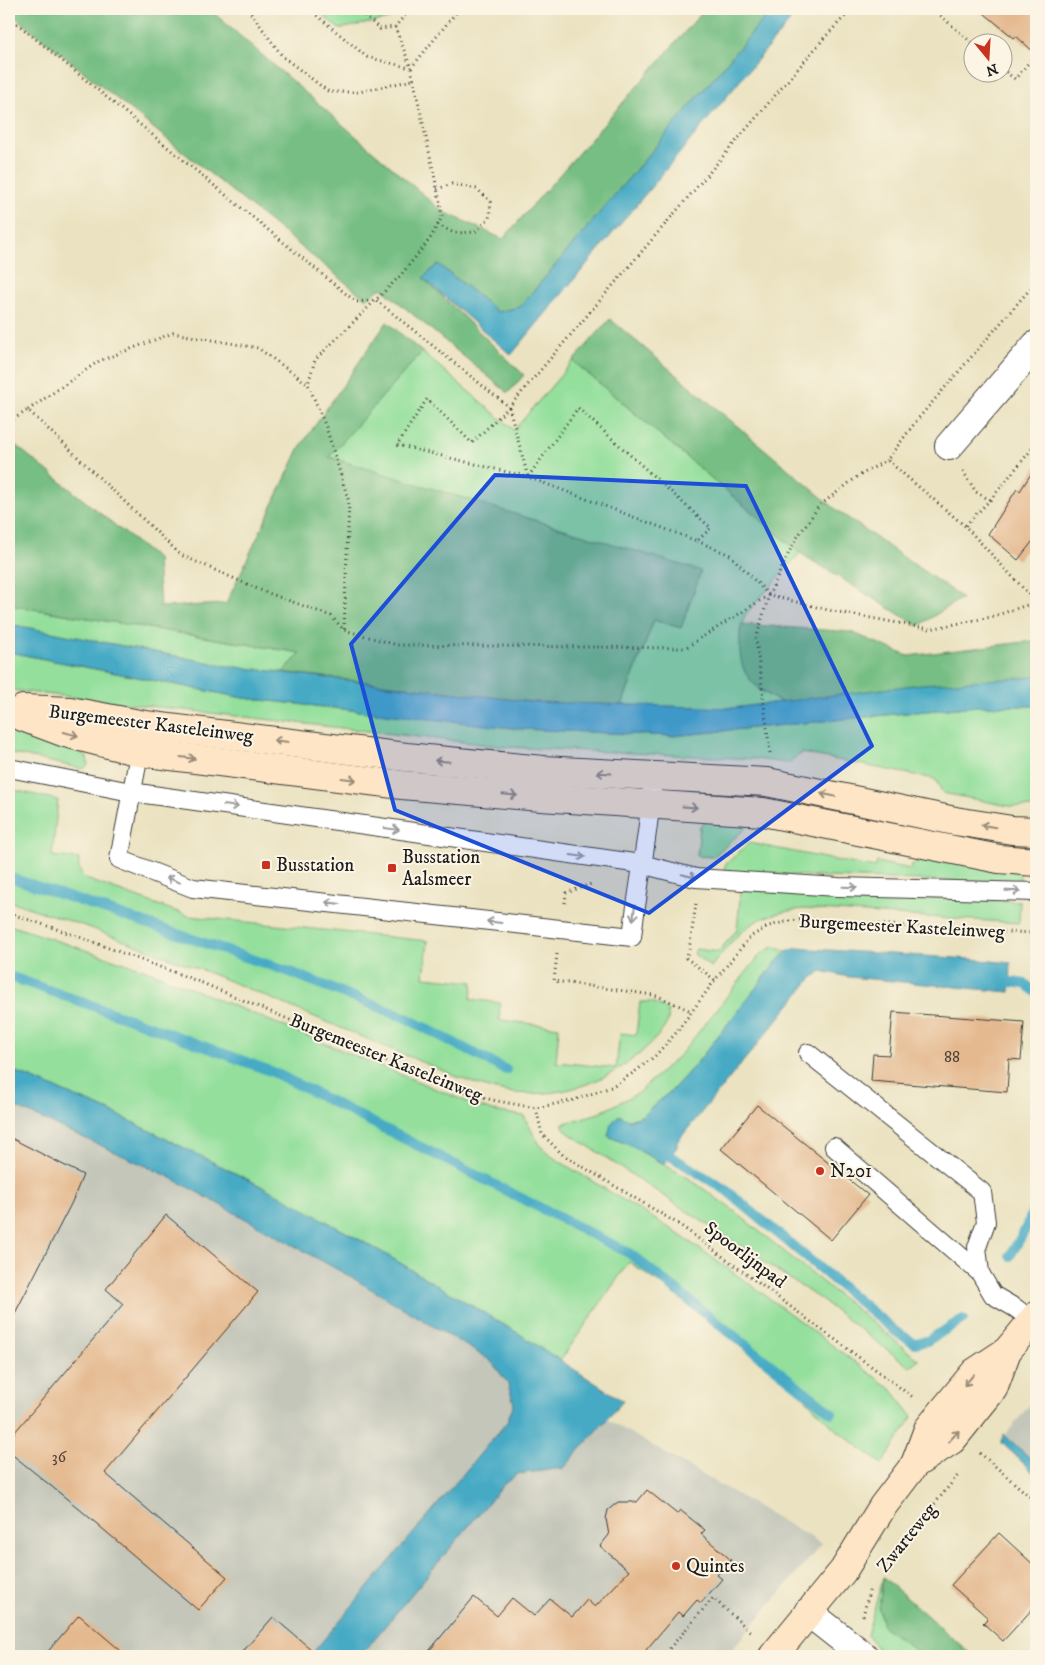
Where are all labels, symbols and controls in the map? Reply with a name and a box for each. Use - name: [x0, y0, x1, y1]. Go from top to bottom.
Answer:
- north arrow: [962, 32, 1012, 82]
- text: N: [983, 59, 1000, 80]
- street label: Burgemeester Kasteleinweg: [47, 700, 255, 748]
- one-way arrow: [63, 730, 79, 740]
- one-way arrow: [273, 736, 289, 746]
- one-way arrow: [179, 753, 195, 763]
- one-way arrow: [434, 756, 450, 765]
- one-way arrow: [596, 768, 612, 778]
- one-way arrow: [340, 774, 356, 784]
- one-way arrow: [821, 789, 837, 799]
- one-way arrow: [502, 790, 518, 799]
- one-way arrow: [223, 801, 239, 811]
- one-way arrow: [682, 802, 698, 812]
- one-way arrow: [980, 821, 996, 831]
- one-way arrow: [384, 824, 400, 834]
- place label: Busstation Aalsmeer: [402, 846, 480, 891]
- one-way arrow: [570, 851, 586, 861]
- place label: Busstation: [276, 854, 354, 877]
- marker: Busstation: [260, 859, 272, 871]
- marker: Busstation Aalsmeer: [386, 862, 398, 874]
- one-way arrow: [680, 872, 696, 881]
- one-way arrow: [166, 875, 181, 884]
- one-way arrow: [842, 882, 858, 892]
- one-way arrow: [1005, 887, 1021, 896]
- one-way arrow: [325, 898, 341, 908]
- one-way arrow: [629, 904, 639, 920]
- street label: Burgemeester Kasteleinweg: [799, 910, 1006, 944]
- one-way arrow: [487, 917, 503, 927]
- street label: Burgemeester Kasteleinweg: [286, 1009, 486, 1108]
- house number: 88: [944, 1047, 960, 1067]
- place label: N201: [830, 1160, 872, 1183]
- marker: N201: [814, 1165, 826, 1177]
- street label: Spoorlijnpad: [699, 1217, 791, 1294]
- one-way arrow: [963, 1373, 974, 1386]
- one-way arrow: [948, 1430, 960, 1442]
- house number: 36: [52, 1447, 67, 1467]
- street label: Zwarteweg: [872, 1498, 942, 1577]
- place label: Quintes: [686, 1555, 744, 1578]
- marker: Quintes: [670, 1560, 682, 1572]

